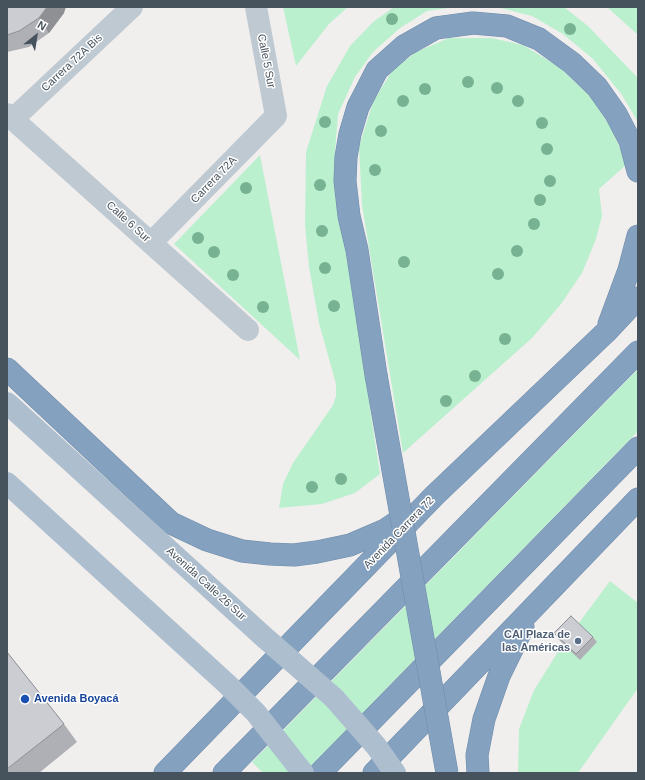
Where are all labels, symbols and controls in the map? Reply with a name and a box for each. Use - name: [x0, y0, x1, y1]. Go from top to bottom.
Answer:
- north arrow: [16, 16, 56, 56]
- text: N: [36, 18, 48, 33]
- street label: Carrera 72A Bis: [39, 31, 105, 95]
- street label: Calle 5 Sur: [254, 33, 278, 89]
- street label: Carrera 72A: [188, 154, 240, 206]
- street label: Calle 6 Sur: [103, 199, 153, 245]
- street label: Avenida Carrera 72: [361, 494, 437, 572]
- street label: Avenida Calle 26 Sur: [163, 545, 249, 623]
- place label: CAI Plaza de las Américas: [502, 628, 570, 654]
- marker: CAI Plaza de las Américas: [573, 636, 583, 646]
- place label: Avenida Boyacá: [34, 692, 119, 706]
- marker: Avenida Boyacá: [19, 693, 31, 705]

